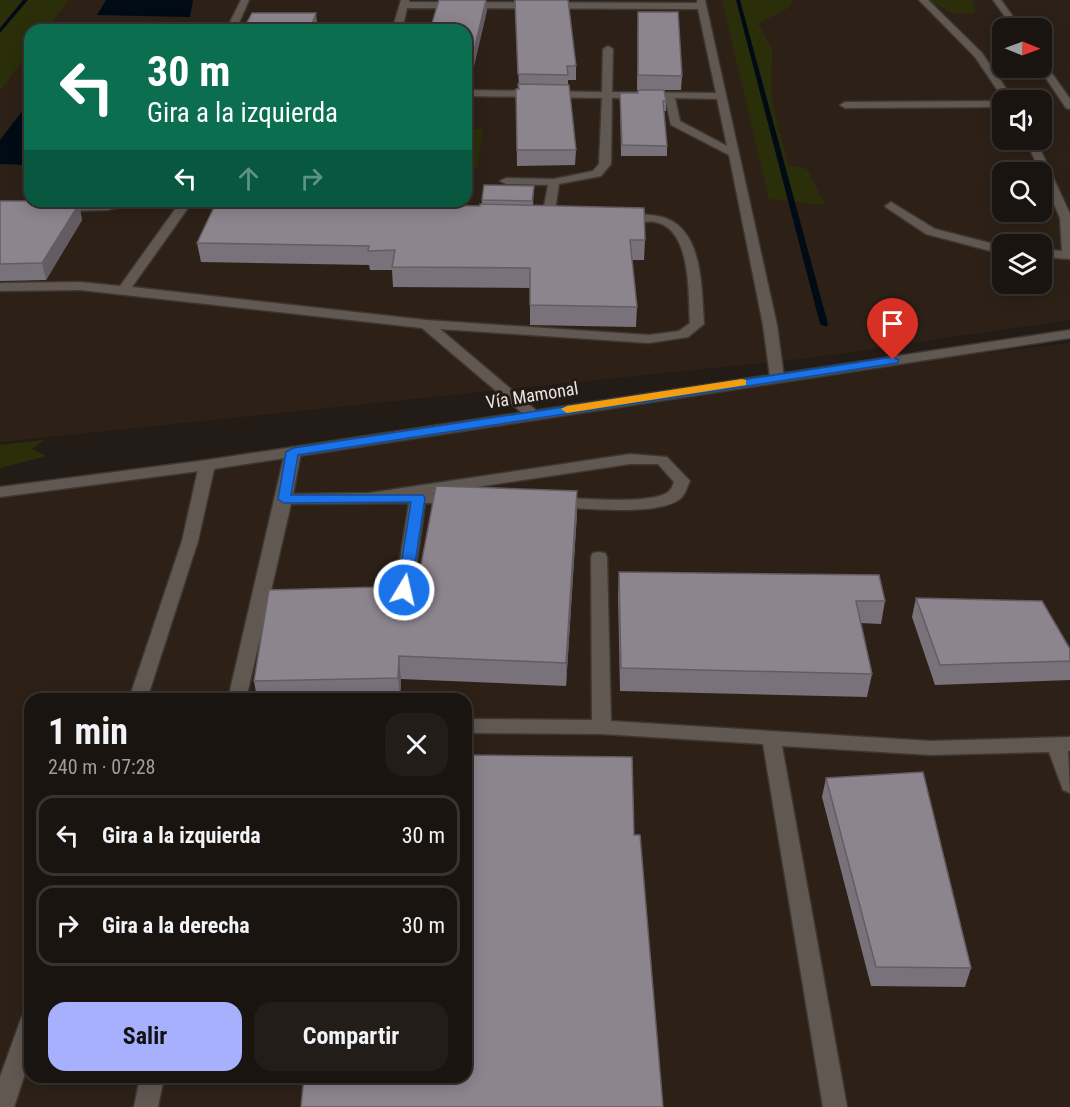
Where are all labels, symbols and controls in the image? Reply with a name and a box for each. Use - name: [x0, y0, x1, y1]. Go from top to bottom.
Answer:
- north arrow: [992, 18, 1052, 78]
- map controls: [992, 18, 1052, 294]
- text: 30 m: [147, 47, 230, 96]
- icon: left: [48, 48, 126, 126]
- button: sound: [992, 90, 1052, 150]
- text: Gira a la izquierda: [147, 97, 338, 129]
- icon: left: [169, 162, 202, 195]
- icon: ahead: [232, 162, 265, 195]
- icon: right: [295, 162, 328, 195]
- button: search: [992, 162, 1052, 222]
- button: layers: [992, 234, 1052, 294]
- pin: [867, 298, 918, 360]
- icon: arrive: [876, 307, 909, 340]
- street label: Vía Mamonal: [484, 377, 580, 413]
- position arrow: [372, 558, 436, 622]
- text: 1 min: [48, 711, 128, 753]
- button: close: [385, 713, 448, 776]
- text: 240 m · 07:28: [48, 755, 155, 779]
- icon: left: [51, 819, 84, 852]
- text: Gira a la izquierda: [102, 823, 261, 848]
- text: 30 m: [402, 823, 445, 848]
- icon: right: [51, 909, 84, 942]
- text: Gira a la derecha: [102, 913, 250, 938]
- text: 30 m: [402, 913, 445, 938]
- button: Salir: [48, 1002, 242, 1071]
- button: Compartir: [254, 1002, 448, 1071]

